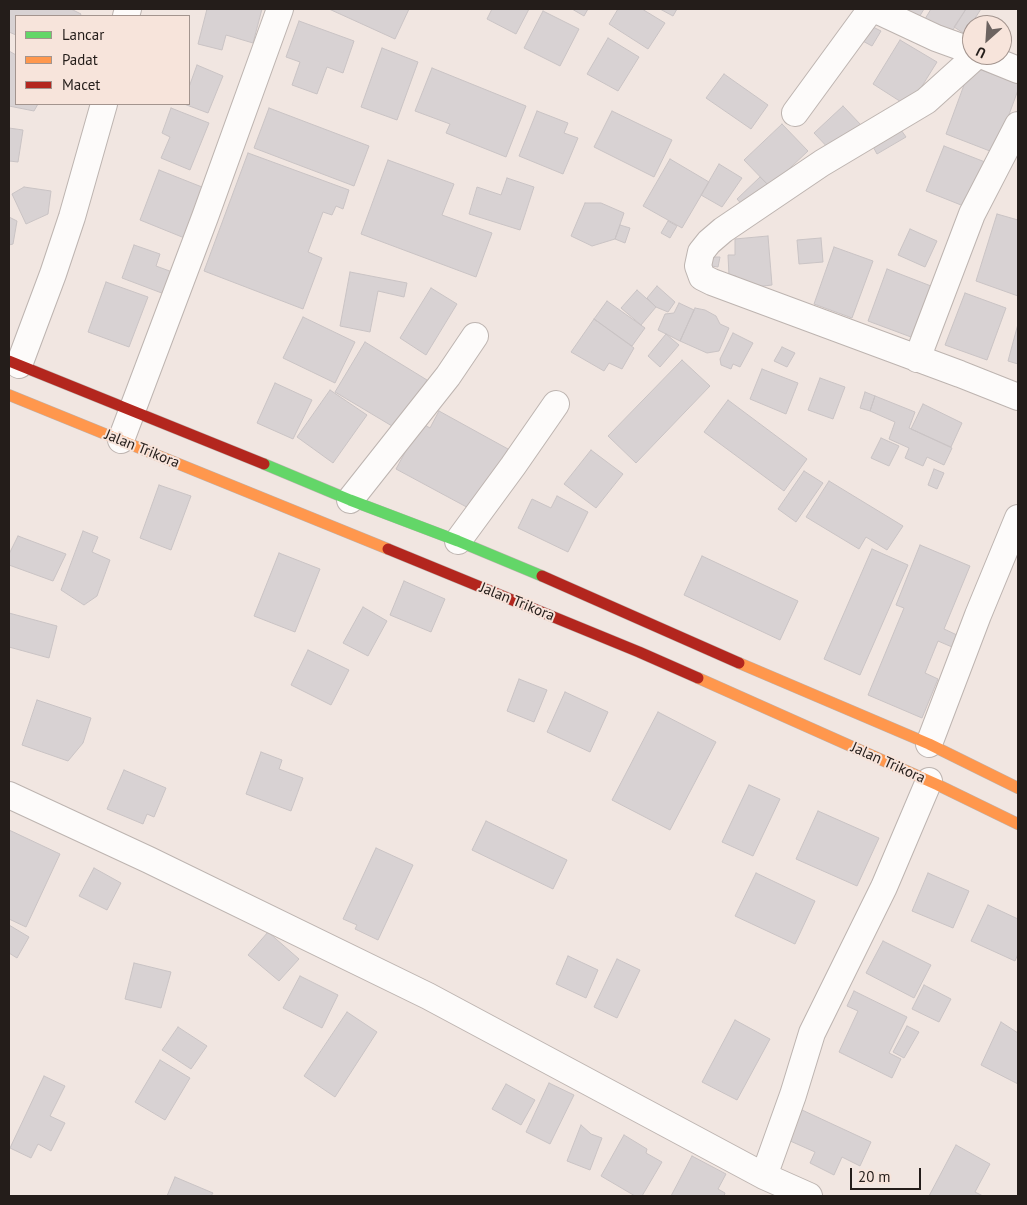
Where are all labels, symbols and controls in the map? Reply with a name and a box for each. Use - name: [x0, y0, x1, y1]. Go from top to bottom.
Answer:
- legend: [15, 15, 190, 105]
- north arrow: [962, 15, 1012, 65]
- text: Lancar: [62, 25, 104, 44]
- text: U: [973, 43, 989, 63]
- text: Padat: [62, 50, 98, 69]
- text: Macet: [62, 75, 100, 94]
- street label: Jalan Trikora: [102, 426, 182, 472]
- street label: Jalan Trikora: [477, 579, 557, 625]
- street label: Jalan Trikora: [848, 739, 928, 787]
- scale bar: [852, 1158, 923, 1190]
- text: 20 m: [858, 1167, 891, 1186]

